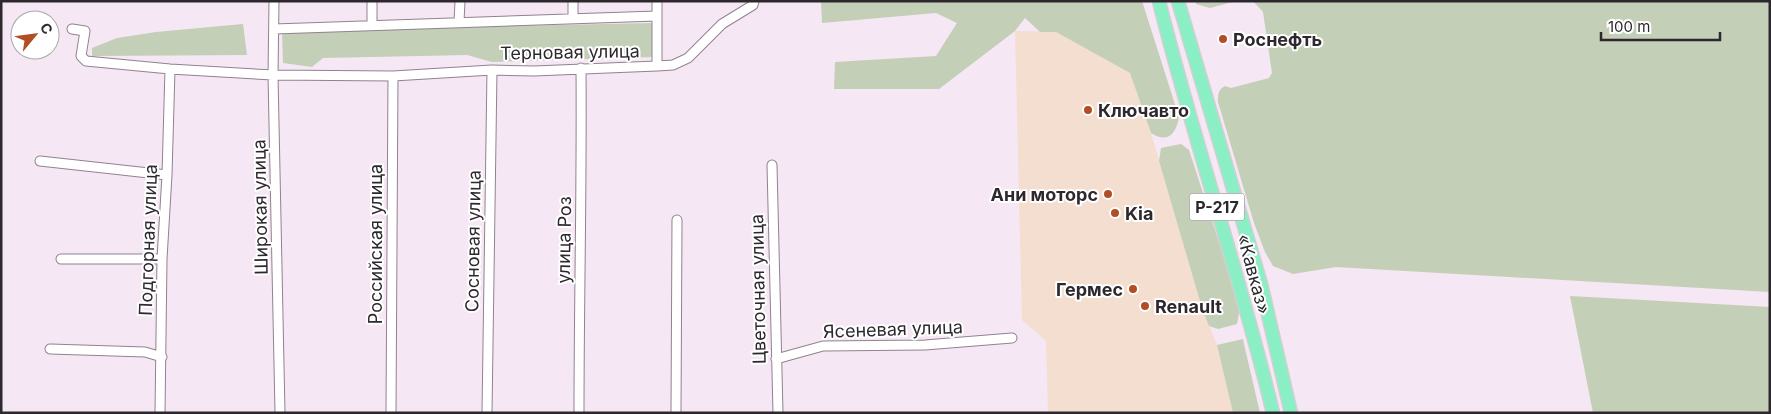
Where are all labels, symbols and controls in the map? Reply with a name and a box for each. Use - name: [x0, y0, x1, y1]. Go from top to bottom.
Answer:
- north arrow: [10, 10, 60, 60]
- scale bar: [1601, 10, 1720, 42]
- text: 100 m: [1608, 17, 1650, 36]
- text: С: [37, 20, 57, 37]
- place label: Роснефть: [1233, 29, 1322, 50]
- marker: Роснефть: [1217, 33, 1229, 45]
- street label: Терновая улица: [500, 40, 640, 64]
- place label: Ключавто: [1098, 100, 1189, 121]
- marker: Ключавто: [1082, 104, 1094, 116]
- street label: Широкая улица: [248, 139, 272, 275]
- street label: Подгорная улица: [135, 164, 161, 316]
- street label: Российская улица: [365, 164, 386, 324]
- street label: Сосновая улица: [461, 170, 485, 312]
- place label: Ани моторс: [991, 184, 1098, 205]
- marker: Ани моторс: [1102, 188, 1114, 200]
- road number: Р-217: [1190, 193, 1244, 220]
- street label: улица Роз: [553, 196, 575, 284]
- place label: Kia: [1125, 203, 1153, 224]
- marker: Kia: [1109, 207, 1121, 219]
- street label: Цветочная улица: [746, 214, 770, 364]
- street label: «Кавказ»: [1233, 232, 1275, 316]
- place label: Гермес: [1056, 279, 1123, 300]
- marker: Гермес: [1127, 283, 1139, 295]
- place label: Renault: [1155, 296, 1222, 317]
- marker: Renault: [1139, 300, 1151, 312]
- street label: Ясеневая улица: [823, 316, 963, 342]

